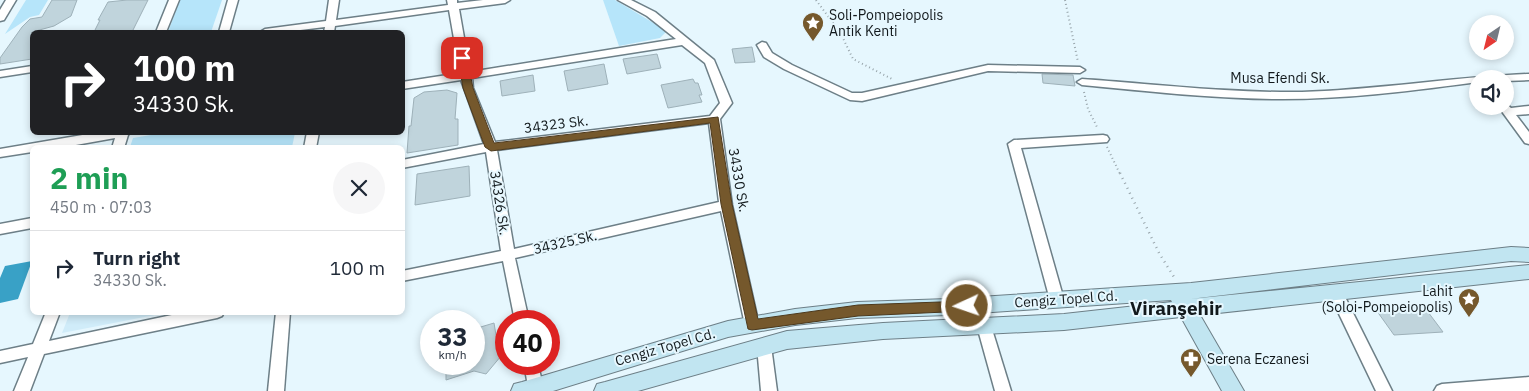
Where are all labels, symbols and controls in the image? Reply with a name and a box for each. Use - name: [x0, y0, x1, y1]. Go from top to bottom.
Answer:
- place label: Soli-Pompeiopolis Antik Kenti: [829, 6, 944, 40]
- place icon: Soli-Pompeiopolis Antik Kenti: [801, 11, 825, 42]
- north arrow: [1469, 15, 1514, 60]
- map controls: [1469, 15, 1514, 115]
- pin: [441, 37, 483, 79]
- icon: arrive: [448, 44, 476, 72]
- text: 100 m: [133, 45, 236, 91]
- icon: right: [50, 50, 115, 115]
- street label: Musa Efendi Sk.: [1230, 69, 1330, 87]
- button: sound: [1469, 70, 1514, 115]
- text: 34330 Sk.: [133, 89, 235, 118]
- street label: 34323 Sk.: [523, 111, 589, 137]
- street label: 34330 Sk.: [725, 147, 753, 213]
- text: 2 min: [50, 158, 128, 197]
- button: close: [333, 162, 385, 214]
- street label: 34326 Sk.: [486, 170, 514, 236]
- text: 450 m · 07:03: [50, 197, 152, 217]
- street label: 34325 Sk.: [531, 226, 599, 258]
- text: Turn right: [93, 246, 180, 270]
- icon: right: [50, 254, 78, 282]
- text: 100 m: [330, 256, 385, 280]
- text: 34330 Sk.: [93, 270, 167, 290]
- position arrow: [940, 279, 992, 331]
- place label: Lahit (Soloi-Pompeiopolis): [1321, 282, 1453, 316]
- street label: Cengiz Topel Cd.: [1014, 286, 1118, 312]
- place icon: Lahit (Soloi-Pompeiopolis): [1457, 287, 1481, 318]
- district label: Viranşehir: [1130, 296, 1222, 320]
- speed limit sign: 40: [495, 310, 560, 375]
- text: 33: [437, 320, 468, 353]
- street label: Cengiz Topel Cd.: [613, 324, 717, 370]
- text: km/h: [438, 347, 467, 362]
- pharmacy icon: Serena Eczanesi: [1179, 347, 1203, 378]
- place label: Serena Eczanesi: [1207, 350, 1309, 368]

